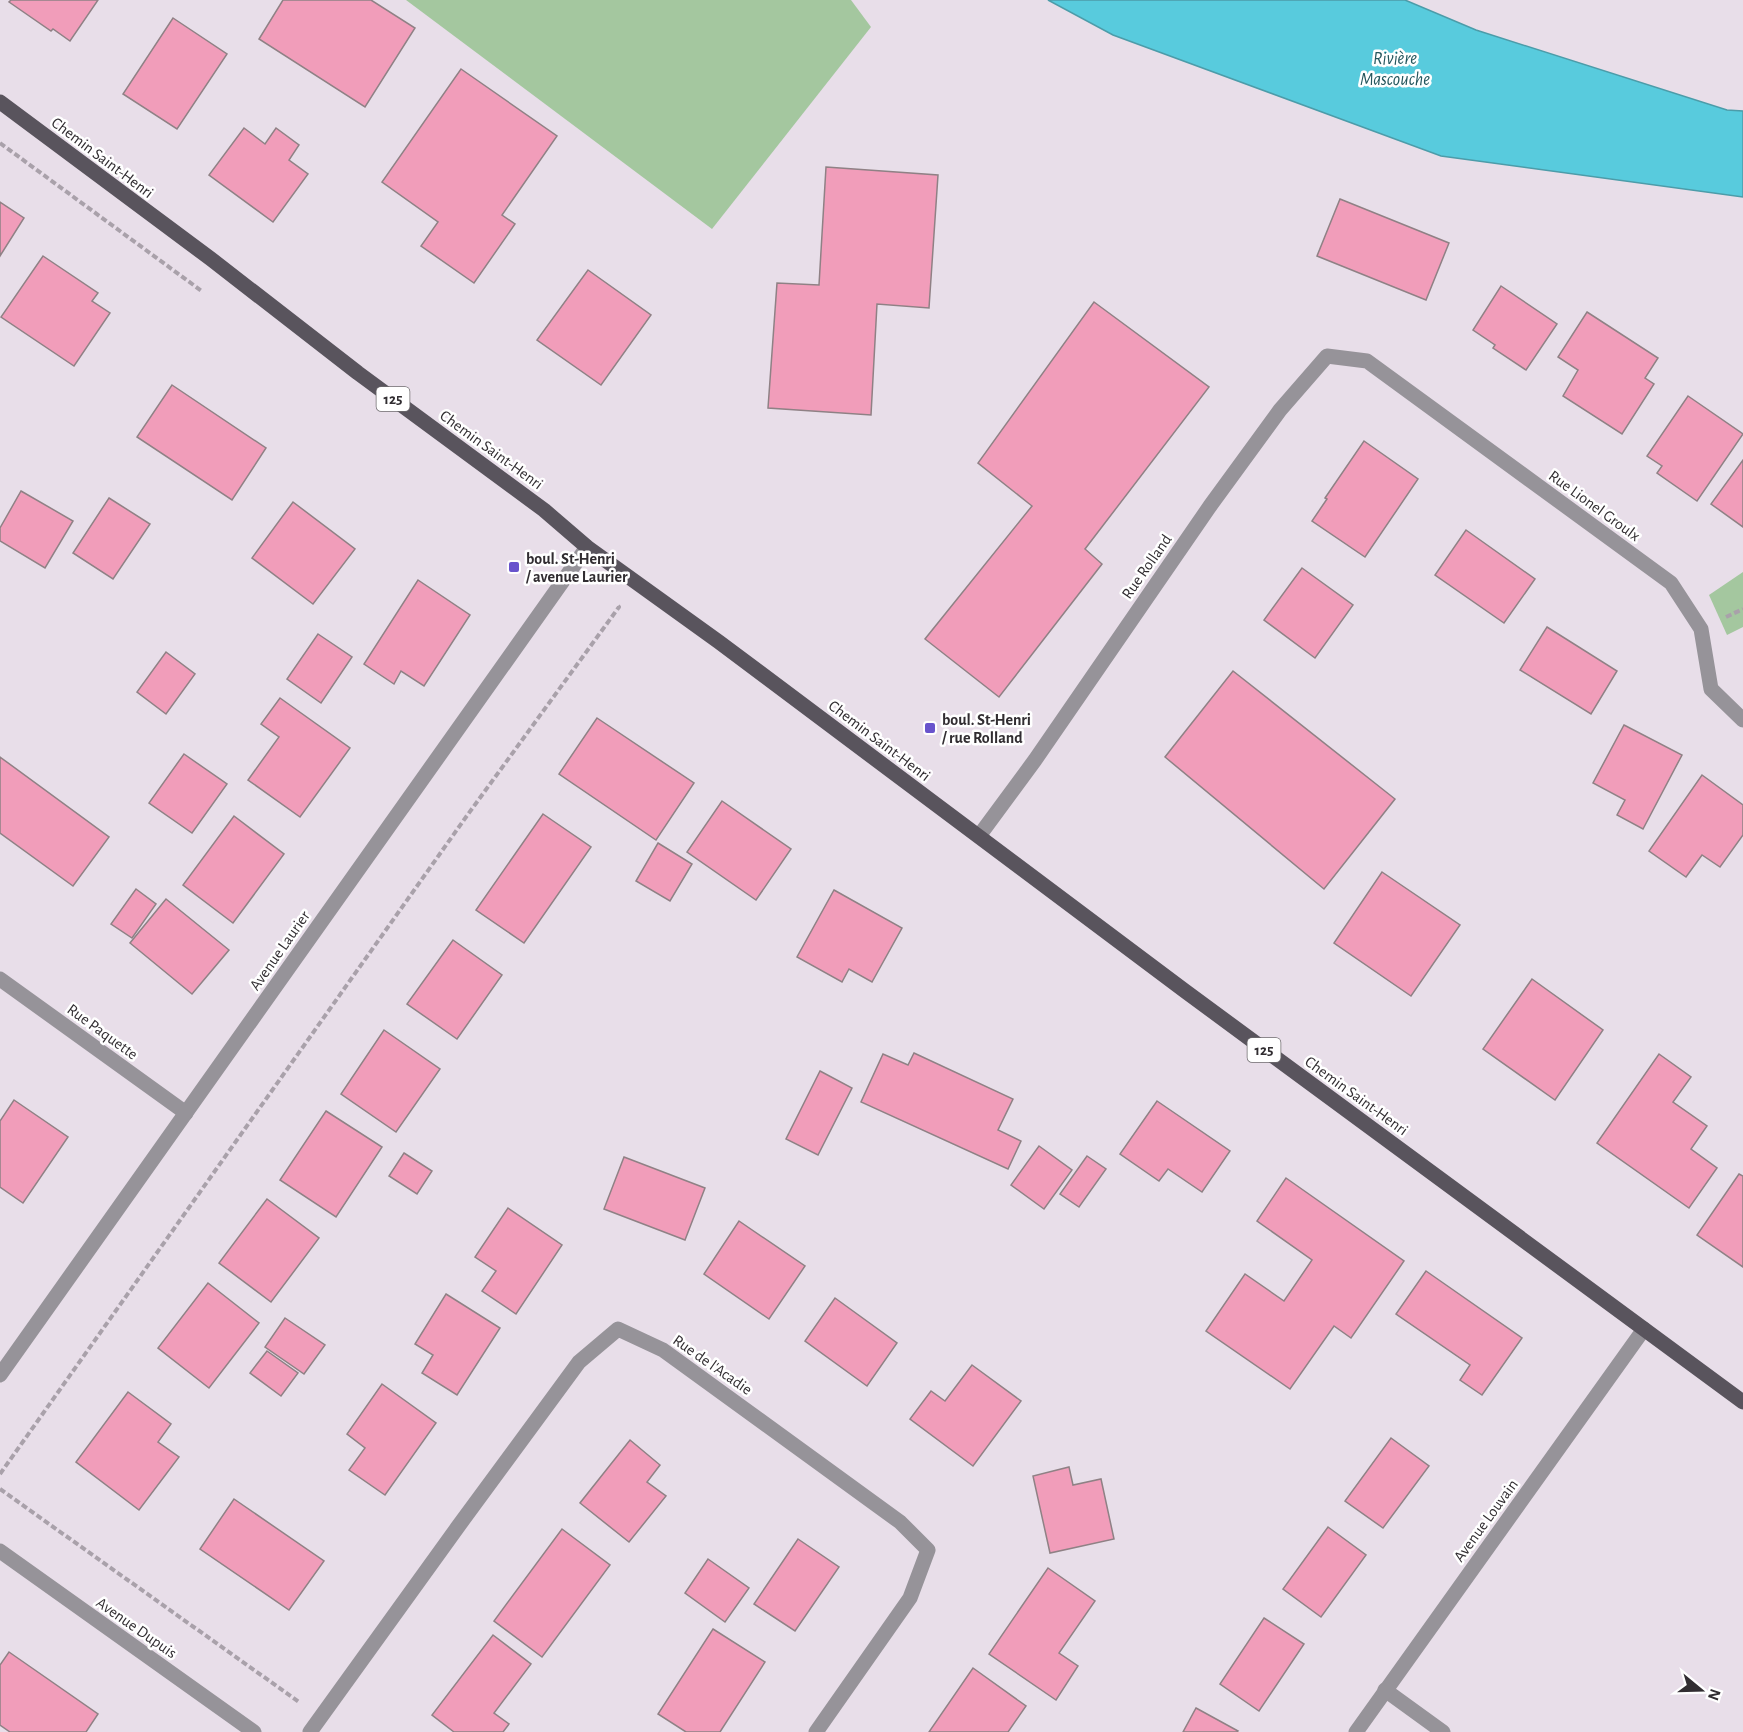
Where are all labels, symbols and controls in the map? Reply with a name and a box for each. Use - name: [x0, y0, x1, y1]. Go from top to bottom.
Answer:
- water label: Rivière Mascouche: [1360, 50, 1430, 89]
- street label: Chemin Saint-Henri: [49, 114, 156, 201]
- road number: 125: [376, 387, 410, 411]
- street label: Chemin Saint-Henri: [437, 407, 546, 492]
- street label: Rue Lionel Groulx: [1546, 467, 1643, 544]
- street label: Rue Rolland: [1119, 531, 1175, 602]
- place label: boul. St-Henri / avenue Laurier: [525, 551, 628, 585]
- marker: boul. St-Henri / avenue Laurier: [507, 560, 521, 574]
- street label: Chemin Saint-Henri: [826, 697, 933, 784]
- place label: boul. St-Henri / rue Rolland: [941, 712, 1031, 746]
- marker: boul. St-Henri / rue Rolland: [923, 721, 937, 735]
- street label: Avenue Laurier: [247, 907, 313, 993]
- street label: Rue Paquette: [64, 1001, 141, 1063]
- road number: 125: [1248, 1038, 1280, 1062]
- street label: Chemin Saint-Henri: [1302, 1053, 1411, 1138]
- street label: Rue de l'Acadie: [670, 1332, 755, 1398]
- street label: Avenue Louvain: [1451, 1476, 1521, 1565]
- street label: Avenue Dupuis: [93, 1594, 180, 1661]
- north arrow: [1671, 1660, 1731, 1720]
- text: N: [1705, 1687, 1724, 1702]

